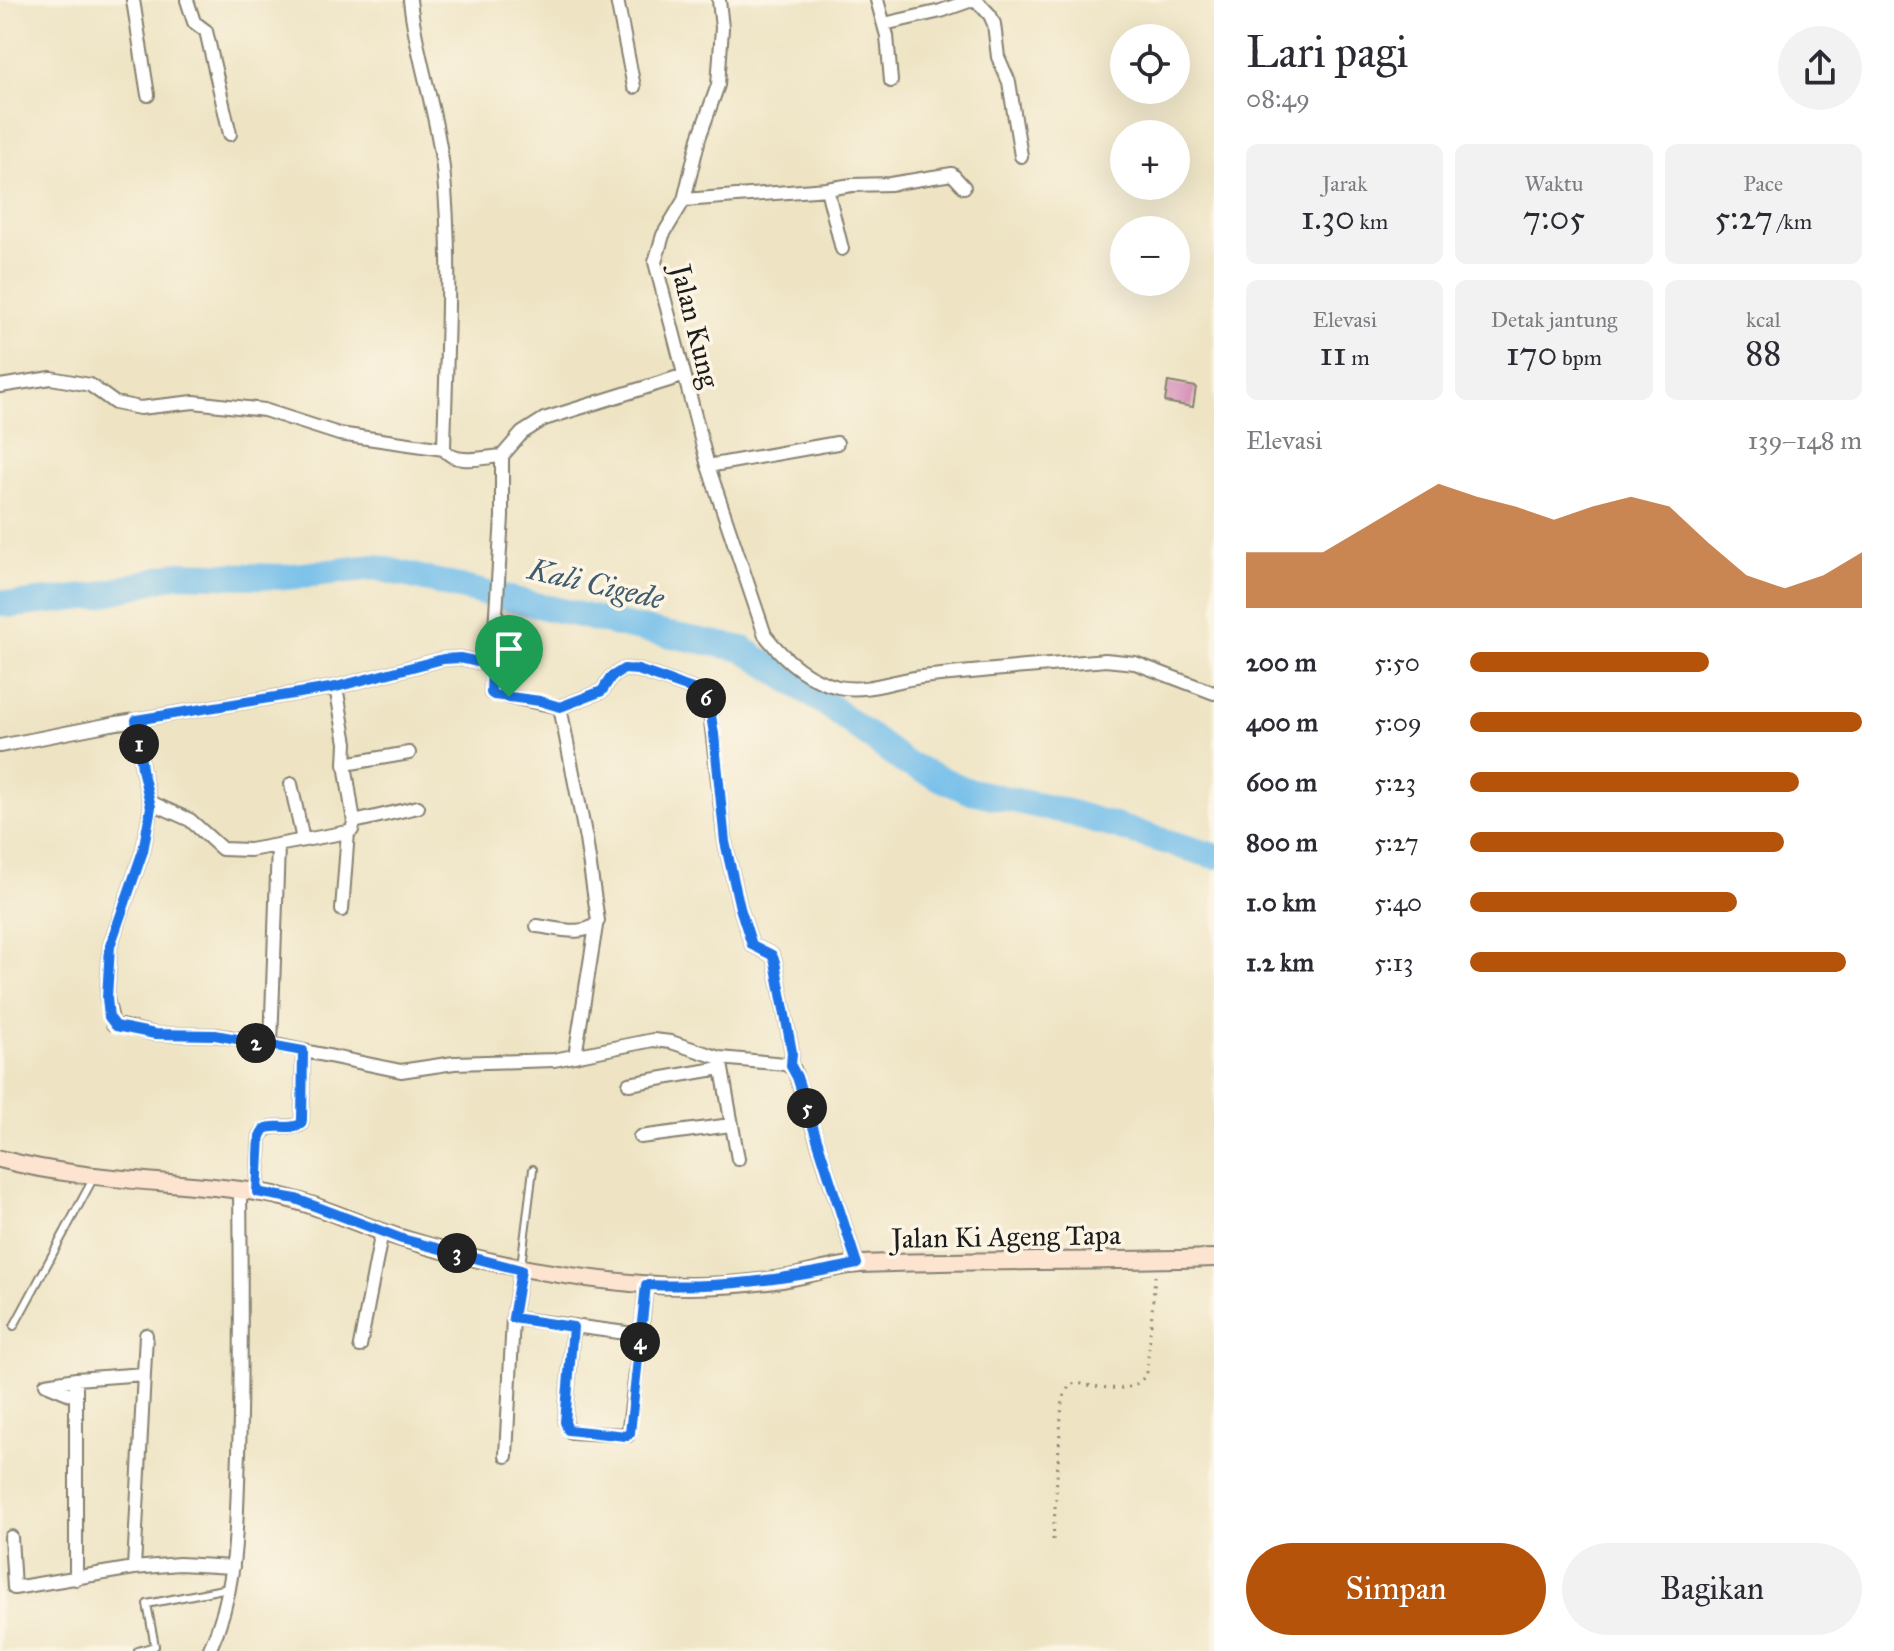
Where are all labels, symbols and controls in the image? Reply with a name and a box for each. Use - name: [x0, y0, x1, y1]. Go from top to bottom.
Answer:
- map controls: [1110, 24, 1190, 296]
- button: locate: [1110, 24, 1190, 104]
- text: Lari pagi: [1246, 25, 1408, 79]
- button: share: [1778, 26, 1862, 110]
- text: 08:49: [1246, 82, 1310, 114]
- button: +: [1110, 120, 1190, 200]
- text: Jarak: [1322, 170, 1367, 197]
- text: Waktu: [1525, 170, 1583, 197]
- text: Pace: [1743, 170, 1783, 197]
- text: 1.30: [1301, 197, 1355, 238]
- text: 7:05: [1523, 197, 1585, 238]
- text: 5:27: [1714, 197, 1773, 238]
- text: km: [1355, 208, 1388, 235]
- text: /km: [1773, 208, 1812, 235]
- button: −: [1110, 216, 1190, 296]
- street label: Jalan Kung: [663, 258, 728, 392]
- text: Elevasi: [1312, 306, 1377, 333]
- text: Detak jantung: [1491, 306, 1617, 333]
- text: kcal: [1746, 306, 1781, 333]
- text: 11: [1320, 333, 1346, 374]
- text: 170: [1506, 333, 1557, 374]
- text: 88: [1745, 333, 1781, 374]
- text: m: [1346, 344, 1370, 371]
- text: bpm: [1557, 344, 1602, 371]
- text: Elevasi: [1246, 424, 1322, 456]
- text: 139–148 m: [1748, 424, 1862, 456]
- water label: Kali Cigede: [523, 551, 668, 617]
- pin: [475, 615, 543, 697]
- icon: arrive: [487, 627, 531, 671]
- text: 200 m: [1246, 646, 1317, 678]
- text: 5:50: [1374, 646, 1420, 678]
- pin: 6: [686, 678, 726, 718]
- text: 6: [700, 684, 712, 711]
- text: 400 m: [1246, 706, 1318, 738]
- text: 5:09: [1374, 706, 1422, 738]
- pin: 1: [119, 724, 159, 764]
- text: 1: [135, 730, 143, 757]
- text: 600 m: [1246, 766, 1317, 798]
- text: 5:23: [1374, 766, 1416, 798]
- text: 800 m: [1246, 826, 1318, 858]
- text: 5:27: [1374, 826, 1419, 858]
- text: 1.0 km: [1246, 886, 1316, 918]
- text: 5:40: [1374, 886, 1422, 918]
- text: 1.2 km: [1246, 946, 1314, 978]
- text: 5:13: [1374, 946, 1413, 978]
- pin: 2: [236, 1023, 276, 1063]
- text: 2: [251, 1029, 261, 1056]
- pin: 5: [787, 1088, 827, 1128]
- text: 5: [802, 1094, 812, 1121]
- street label: Jalan Ki Ageng Tapa: [888, 1217, 1121, 1256]
- pin: 3: [437, 1233, 477, 1273]
- text: 3: [453, 1239, 461, 1266]
- pin: 4: [620, 1322, 660, 1362]
- text: 4: [634, 1328, 646, 1355]
- button: Simpan: [1246, 1543, 1546, 1635]
- button: Bagikan: [1562, 1543, 1862, 1635]

